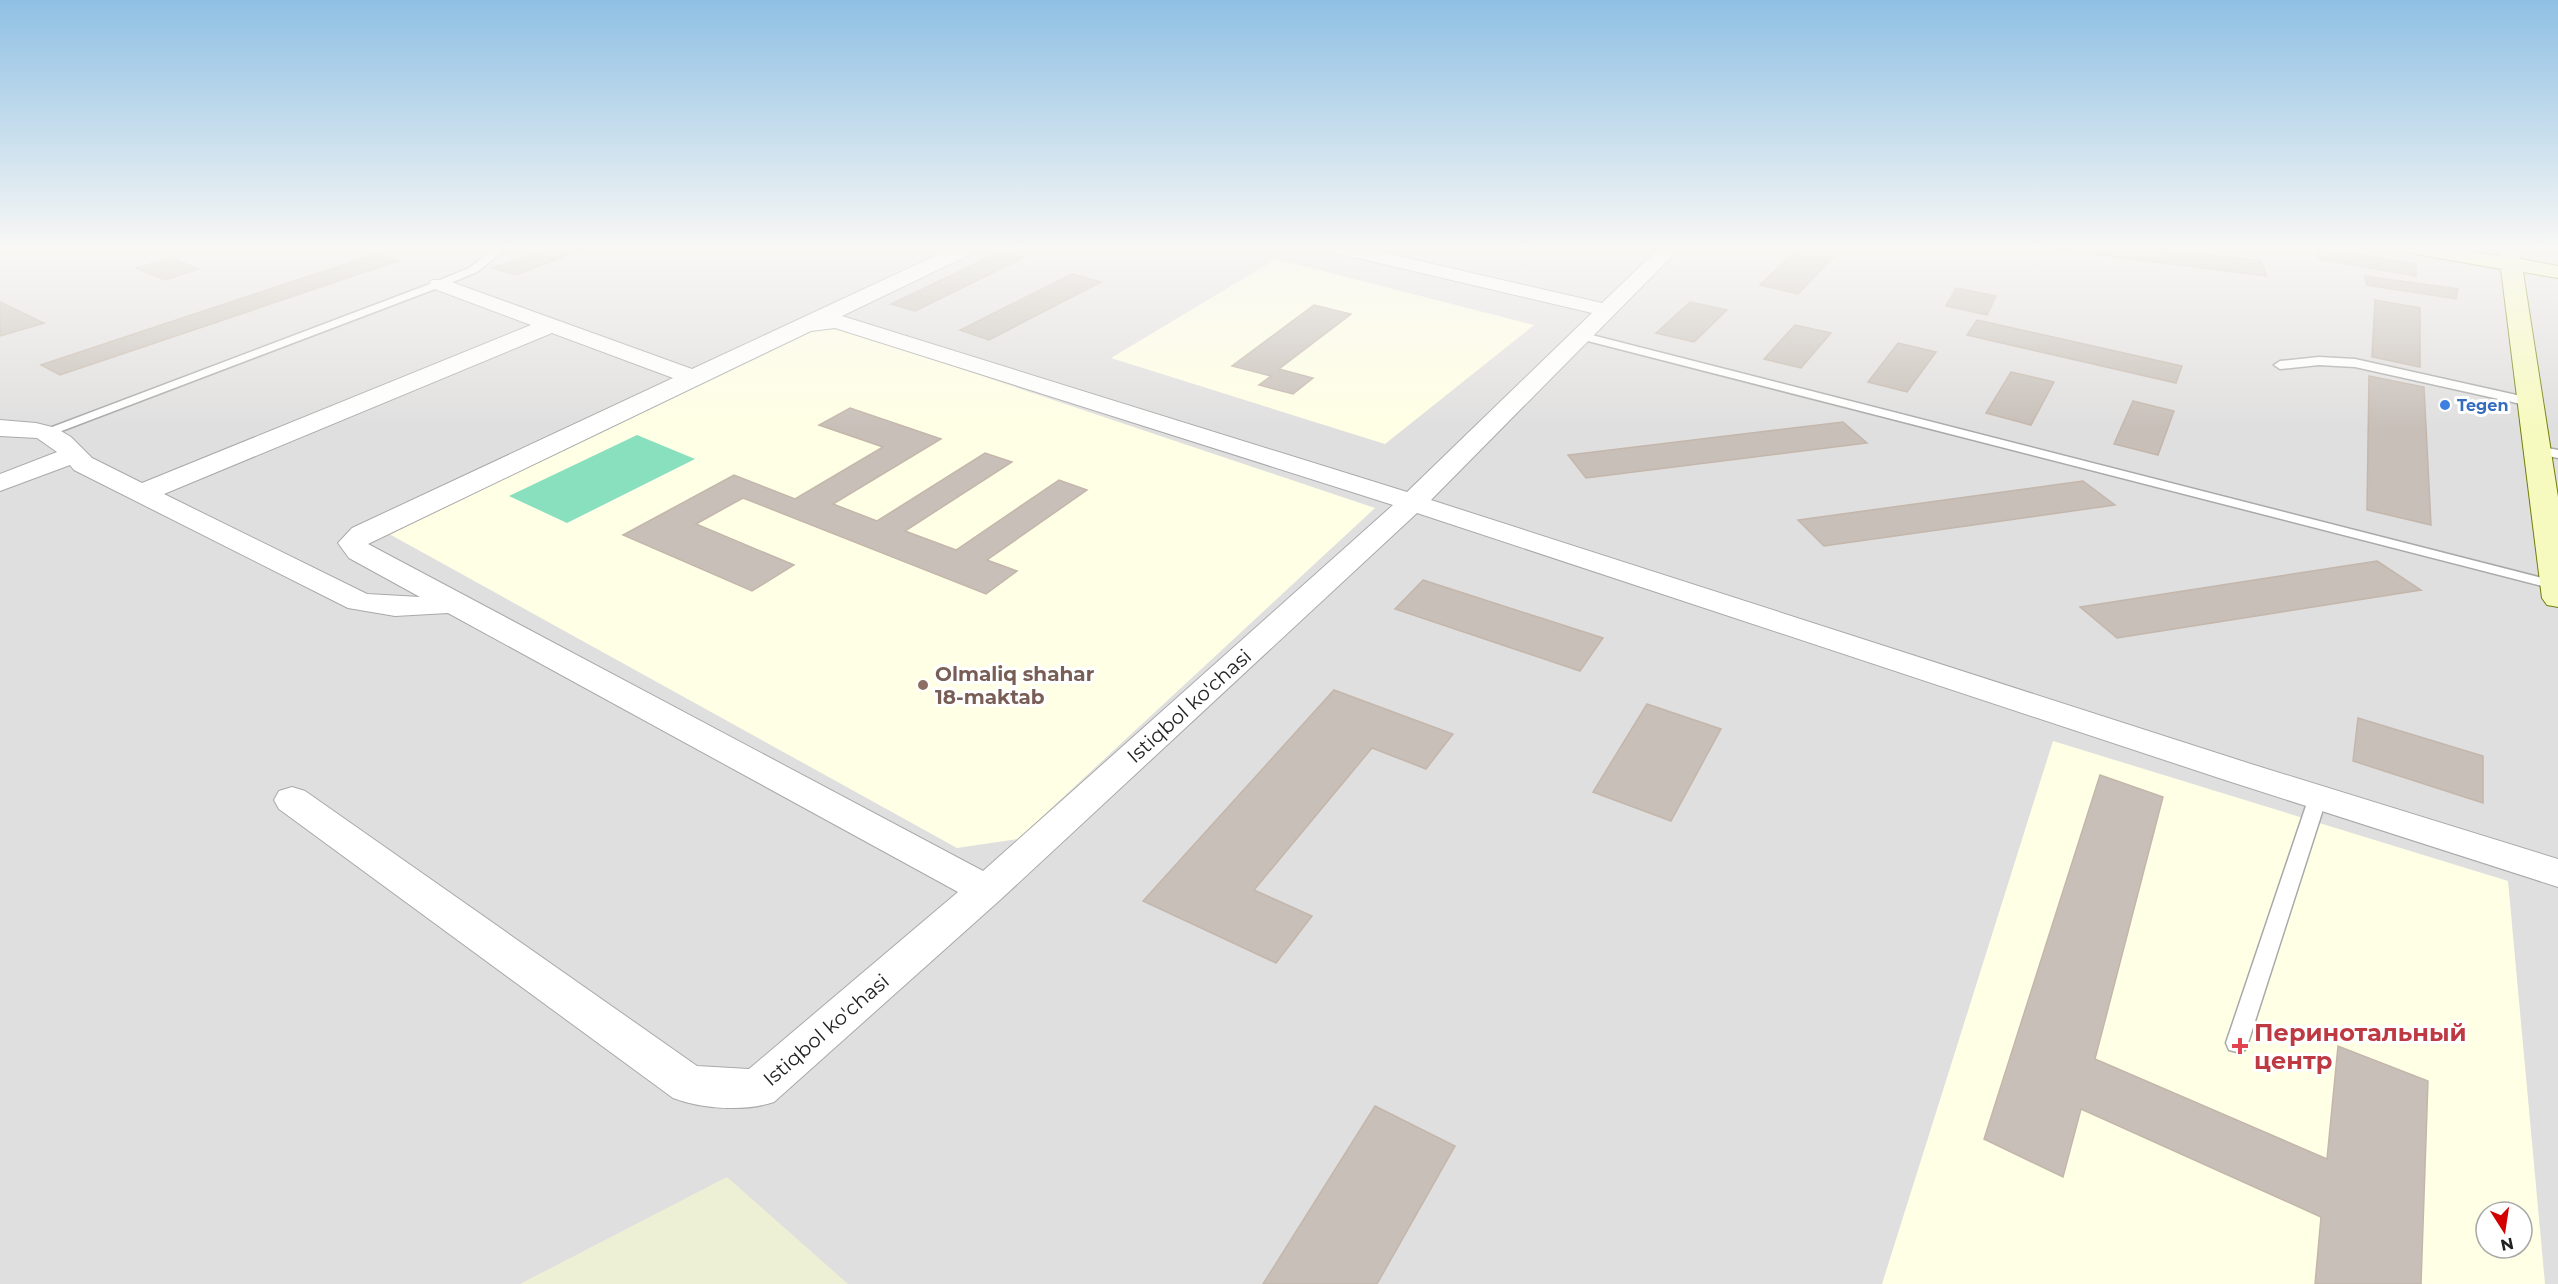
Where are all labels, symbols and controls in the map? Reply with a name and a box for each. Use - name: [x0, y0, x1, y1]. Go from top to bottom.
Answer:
- place label: Tegen: [2457, 396, 2508, 415]
- marker: Tegen: [2438, 398, 2452, 412]
- street label: Istiqbol ko'chasi: [1122, 644, 1256, 768]
- place label: Olmaliq shahar 18-maktab: [935, 662, 1095, 709]
- marker: Olmaliq shahar 18-maktab: [916, 678, 930, 692]
- street label: Istiqbol ko'chasi: [758, 969, 894, 1091]
- place label: Перинотальный центр: [2254, 1018, 2467, 1075]
- marker: Перинотальный центр: [2231, 1037, 2249, 1055]
- north arrow: [2474, 1200, 2534, 1260]
- text: N: [2499, 1234, 2515, 1255]

